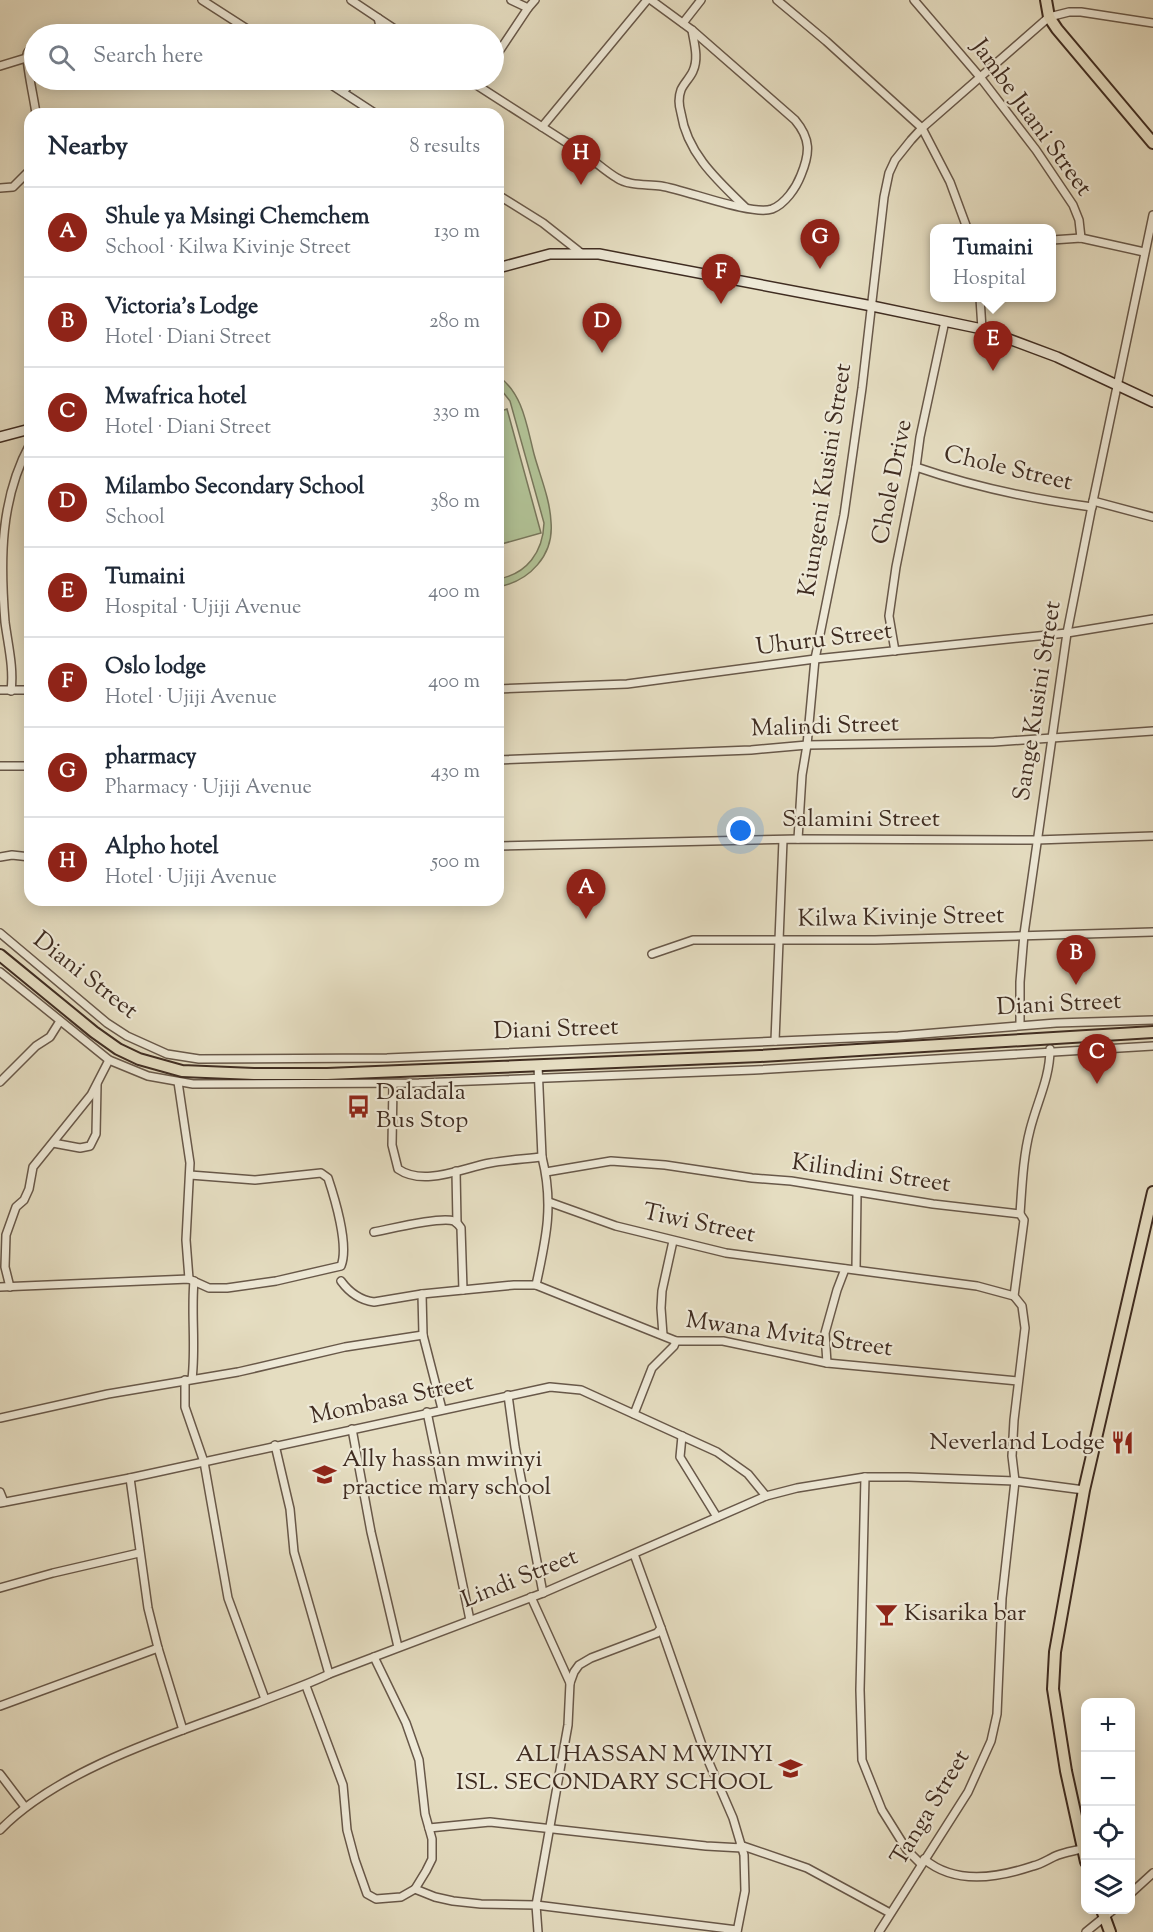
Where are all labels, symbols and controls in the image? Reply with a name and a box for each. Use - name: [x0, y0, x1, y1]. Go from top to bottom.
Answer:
- search box: [24, 24, 504, 90]
- street label: Jambe Juani Street: [961, 31, 1100, 204]
- icon: search: [45, 41, 78, 74]
- text: Search here: [93, 41, 203, 73]
- text: Nearby: [48, 129, 128, 166]
- text: 8 results: [409, 133, 480, 162]
- pin: H: [562, 136, 600, 185]
- text: Shule ya Msingi Chemchem: [105, 202, 369, 234]
- text: A: [59, 218, 76, 247]
- text: 130 m: [434, 218, 480, 247]
- pin: G: [800, 220, 840, 269]
- popup: [930, 224, 1056, 302]
- text: Tumaini: [953, 233, 1033, 265]
- text: School · Kilwa Kivinje Street: [105, 234, 351, 263]
- pin: F: [702, 254, 740, 304]
- text: Hospital: [953, 265, 1026, 294]
- text: Victoria's Lodge: [105, 292, 258, 324]
- pin: D: [582, 304, 622, 353]
- text: B: [61, 308, 74, 337]
- text: 280 m: [429, 308, 480, 337]
- pin: E: [974, 322, 1012, 371]
- text: Hotel · Diani Street: [105, 324, 271, 353]
- street label: Kiungeni Kusini Street: [791, 361, 861, 599]
- text: Mwafrica hotel: [105, 382, 247, 414]
- text: C: [59, 398, 76, 427]
- text: 330 m: [433, 398, 480, 427]
- text: Hotel · Diani Street: [105, 414, 271, 443]
- street label: Chole Drive: [864, 417, 922, 547]
- street label: Chole Street: [940, 438, 1076, 500]
- text: Milambo Secondary School: [105, 472, 365, 504]
- text: D: [60, 488, 75, 517]
- text: 380 m: [431, 488, 480, 517]
- text: School: [105, 504, 165, 533]
- text: Tumaini: [105, 562, 185, 594]
- text: E: [61, 578, 74, 607]
- text: 400 m: [428, 578, 480, 607]
- text: Hospital · Ujiji Avenue: [105, 594, 301, 623]
- street label: Sange Kusini Street: [1005, 599, 1071, 803]
- street label: Uhuru Street: [754, 615, 894, 665]
- text: Oslo lodge: [105, 652, 206, 684]
- text: F: [62, 668, 73, 697]
- text: 400 m: [428, 668, 480, 697]
- text: Hotel · Ujiji Avenue: [105, 684, 277, 713]
- street label: Malindi Street: [750, 707, 900, 747]
- text: pharmacy: [105, 742, 196, 774]
- text: G: [59, 758, 76, 787]
- text: 430 m: [431, 758, 480, 787]
- text: Pharmacy · Ujiji Avenue: [105, 774, 312, 803]
- street label: Salamini Street: [782, 803, 940, 837]
- your location: [726, 816, 755, 845]
- text: Alpho hotel: [105, 832, 219, 864]
- text: H: [60, 848, 75, 877]
- text: 500 m: [431, 848, 480, 877]
- text: Hotel · Ujiji Avenue: [105, 864, 277, 893]
- pin: A: [566, 870, 606, 919]
- street label: Kilwa Kivinje Street: [797, 899, 1005, 937]
- street label: Diani Street: [25, 924, 145, 1028]
- pin: B: [1056, 936, 1096, 985]
- street label: Diani Street: [996, 985, 1122, 1025]
- street label: Diani Street: [493, 1011, 619, 1049]
- pin: C: [1078, 1034, 1116, 1084]
- place label: Daladala Bus Stop: [376, 1076, 468, 1138]
- bus stop icon: Daladala Bus Stop: [345, 1094, 371, 1120]
- street label: Kilindini Street: [789, 1146, 953, 1202]
- street label: Tiwi Street: [640, 1195, 758, 1253]
- street label: Mwana Mvita Street: [683, 1304, 895, 1366]
- street label: Mombasa Street: [307, 1366, 477, 1434]
- place label: Neverland Lodge: [929, 1426, 1105, 1460]
- restaurant icon: Neverland Lodge: [1110, 1430, 1136, 1456]
- place label: Ally hassan mwinyi practice mary school: [342, 1443, 552, 1505]
- school or university icon: Ally hassan mwinyi practice mary school: [311, 1461, 337, 1487]
- street label: Lindi Street: [457, 1540, 583, 1618]
- place label: Kisarika bar: [904, 1597, 1026, 1631]
- bar icon: Kisarika bar: [873, 1601, 899, 1627]
- map controls: [1081, 1698, 1135, 1914]
- button: +: [1081, 1698, 1135, 1752]
- place label: ALI HASSAN MWINYI ISL. SECONDARY SCHOOL: [456, 1738, 773, 1800]
- street label: Tanga Street: [883, 1744, 979, 1872]
- button: −: [1081, 1752, 1135, 1806]
- school or university icon: ALI HASSAN MWINYI ISL. SECONDARY SCHOOL: [778, 1756, 804, 1782]
- button: locate: [1081, 1806, 1135, 1860]
- button: layers: [1081, 1860, 1135, 1914]

